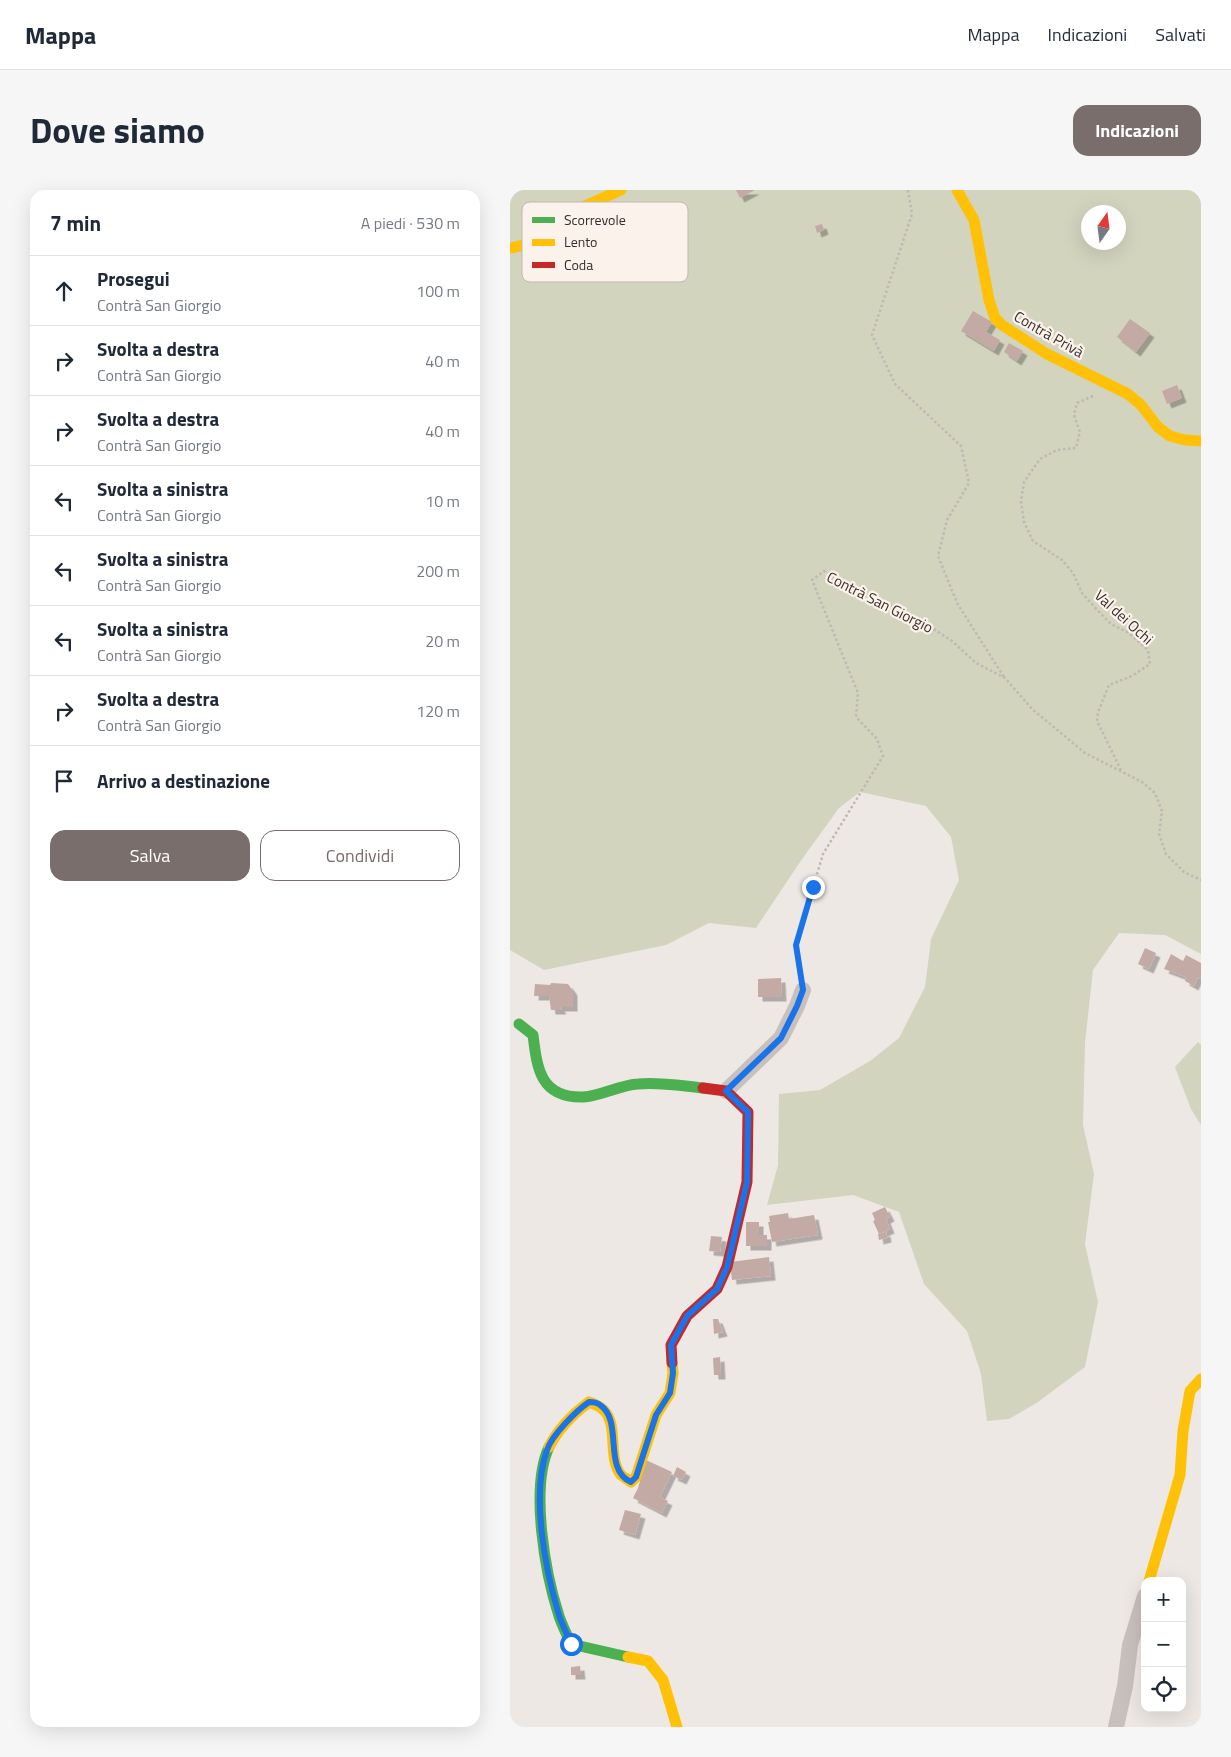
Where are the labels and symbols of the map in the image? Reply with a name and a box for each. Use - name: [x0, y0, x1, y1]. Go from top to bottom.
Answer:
- legend: [522, 202, 688, 282]
- north arrow: [1081, 205, 1126, 250]
- text: Scorrevole: [564, 209, 626, 230]
- text: Lento: [564, 231, 598, 252]
- text: Coda: [564, 254, 593, 275]
- street label: Contrà Privà: [1010, 305, 1089, 363]
- street label: Contrà San Giorgio: [823, 565, 937, 639]
- street label: Val dei Ochi: [1089, 584, 1159, 650]
- route end: [802, 876, 825, 899]
- route start: [560, 1633, 583, 1656]

